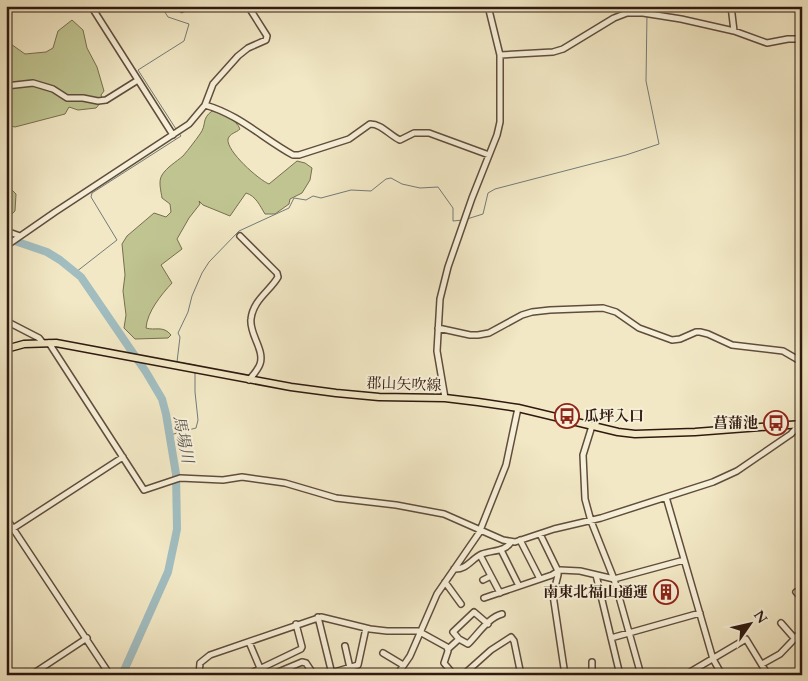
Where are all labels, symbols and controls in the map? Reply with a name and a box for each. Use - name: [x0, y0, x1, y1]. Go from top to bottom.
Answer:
- street label: 郡山矢吹線: [366, 373, 442, 395]
- bus stop icon: 瓜坪入口: [554, 403, 580, 429]
- place label: 瓜坪入口: [584, 406, 644, 426]
- bus stop icon: 菖蒲池: [763, 410, 789, 436]
- place label: 菖蒲池: [713, 413, 758, 433]
- water label: 馬場川: [168, 414, 199, 467]
- building icon: 南東北福山通運: [653, 579, 679, 605]
- place label: 南東北福山通運: [543, 582, 648, 602]
- north arrow: [726, 598, 776, 648]
- text: N: [749, 607, 772, 627]

